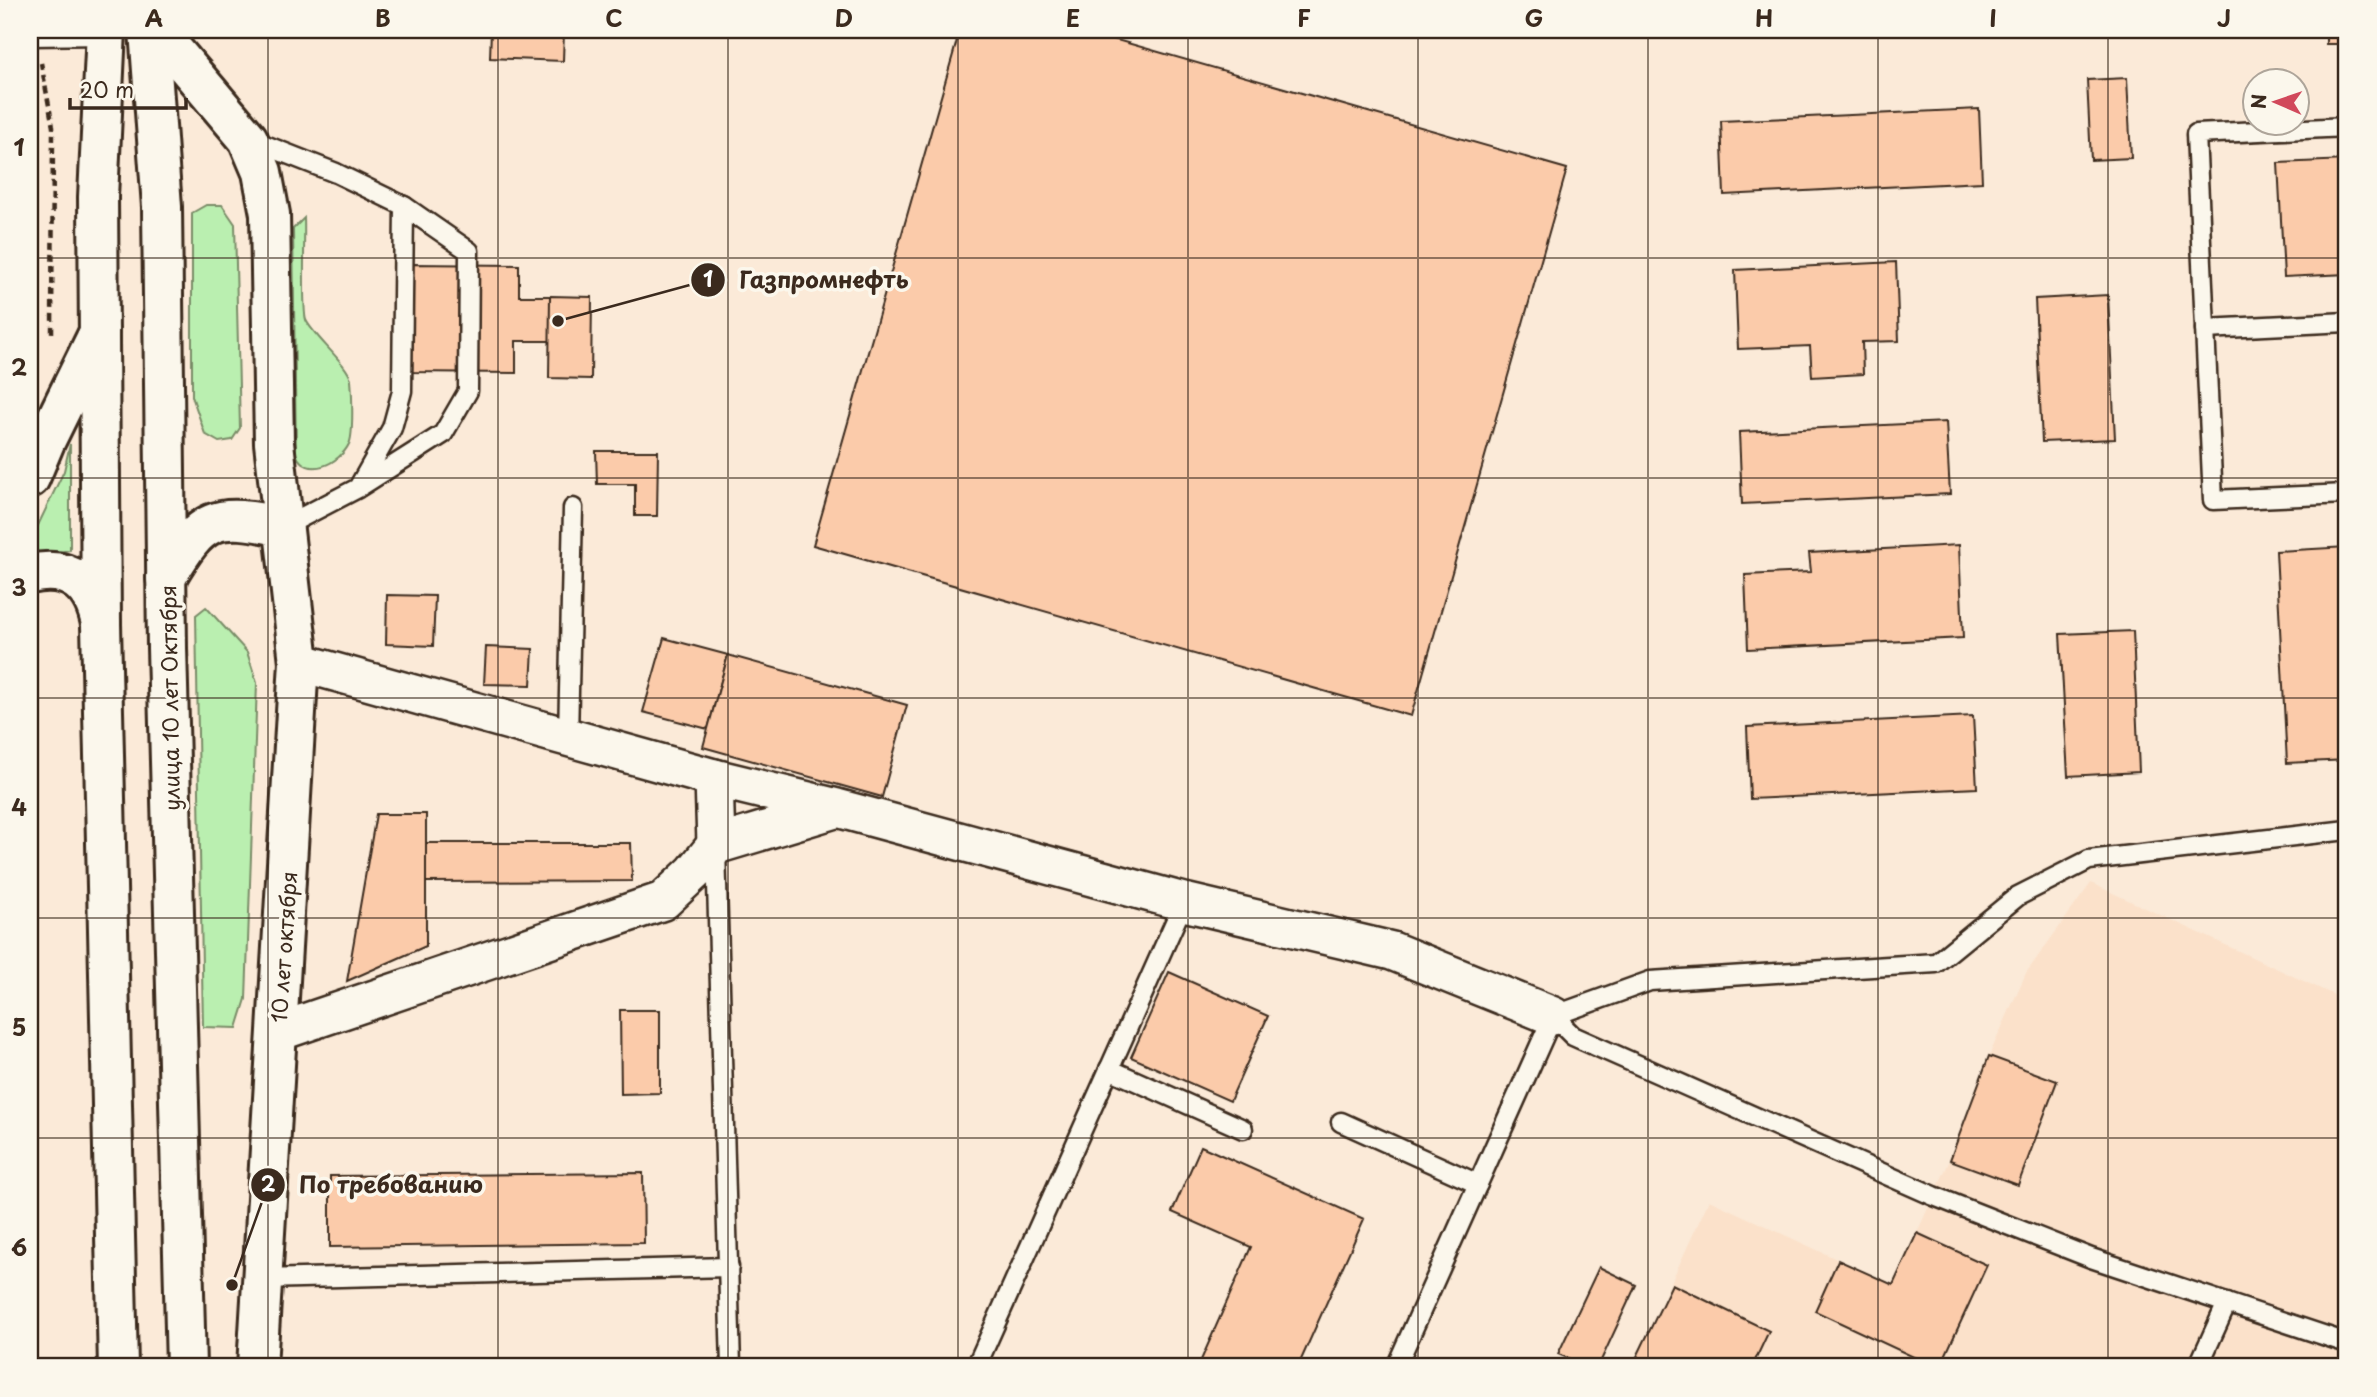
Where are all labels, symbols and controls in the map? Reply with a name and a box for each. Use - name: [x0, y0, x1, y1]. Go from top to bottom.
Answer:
- text: A: [145, 0, 163, 35]
- text: B: [375, 0, 391, 35]
- text: C: [605, 0, 623, 35]
- text: D: [835, 0, 853, 35]
- text: E: [1066, 0, 1080, 35]
- text: F: [1297, 0, 1311, 35]
- text: G: [1525, 0, 1543, 35]
- text: H: [1755, 0, 1773, 35]
- text: I: [1989, 0, 1997, 35]
- text: J: [2217, 0, 2231, 35]
- scale bar: [70, 66, 186, 110]
- north arrow: [2240, 66, 2310, 136]
- text: 20 m: [80, 73, 134, 105]
- text: N: [2244, 93, 2272, 109]
- text: 1: [14, 129, 25, 164]
- callout: Газпромнефть: [691, 258, 923, 302]
- text: Газпромнефть: [739, 261, 909, 296]
- text: 1: [703, 262, 713, 294]
- text: 2: [11, 349, 27, 384]
- text: 3: [11, 569, 27, 604]
- street label: улица 10 лет Октября: [151, 585, 187, 811]
- text: 4: [11, 789, 27, 824]
- street label: 10 лет октября: [262, 870, 304, 1024]
- text: 5: [12, 1009, 26, 1044]
- callout: По требованию: [250, 1163, 498, 1207]
- text: По требованию: [299, 1166, 483, 1201]
- text: 2: [261, 1167, 276, 1199]
- text: 6: [11, 1229, 27, 1264]

